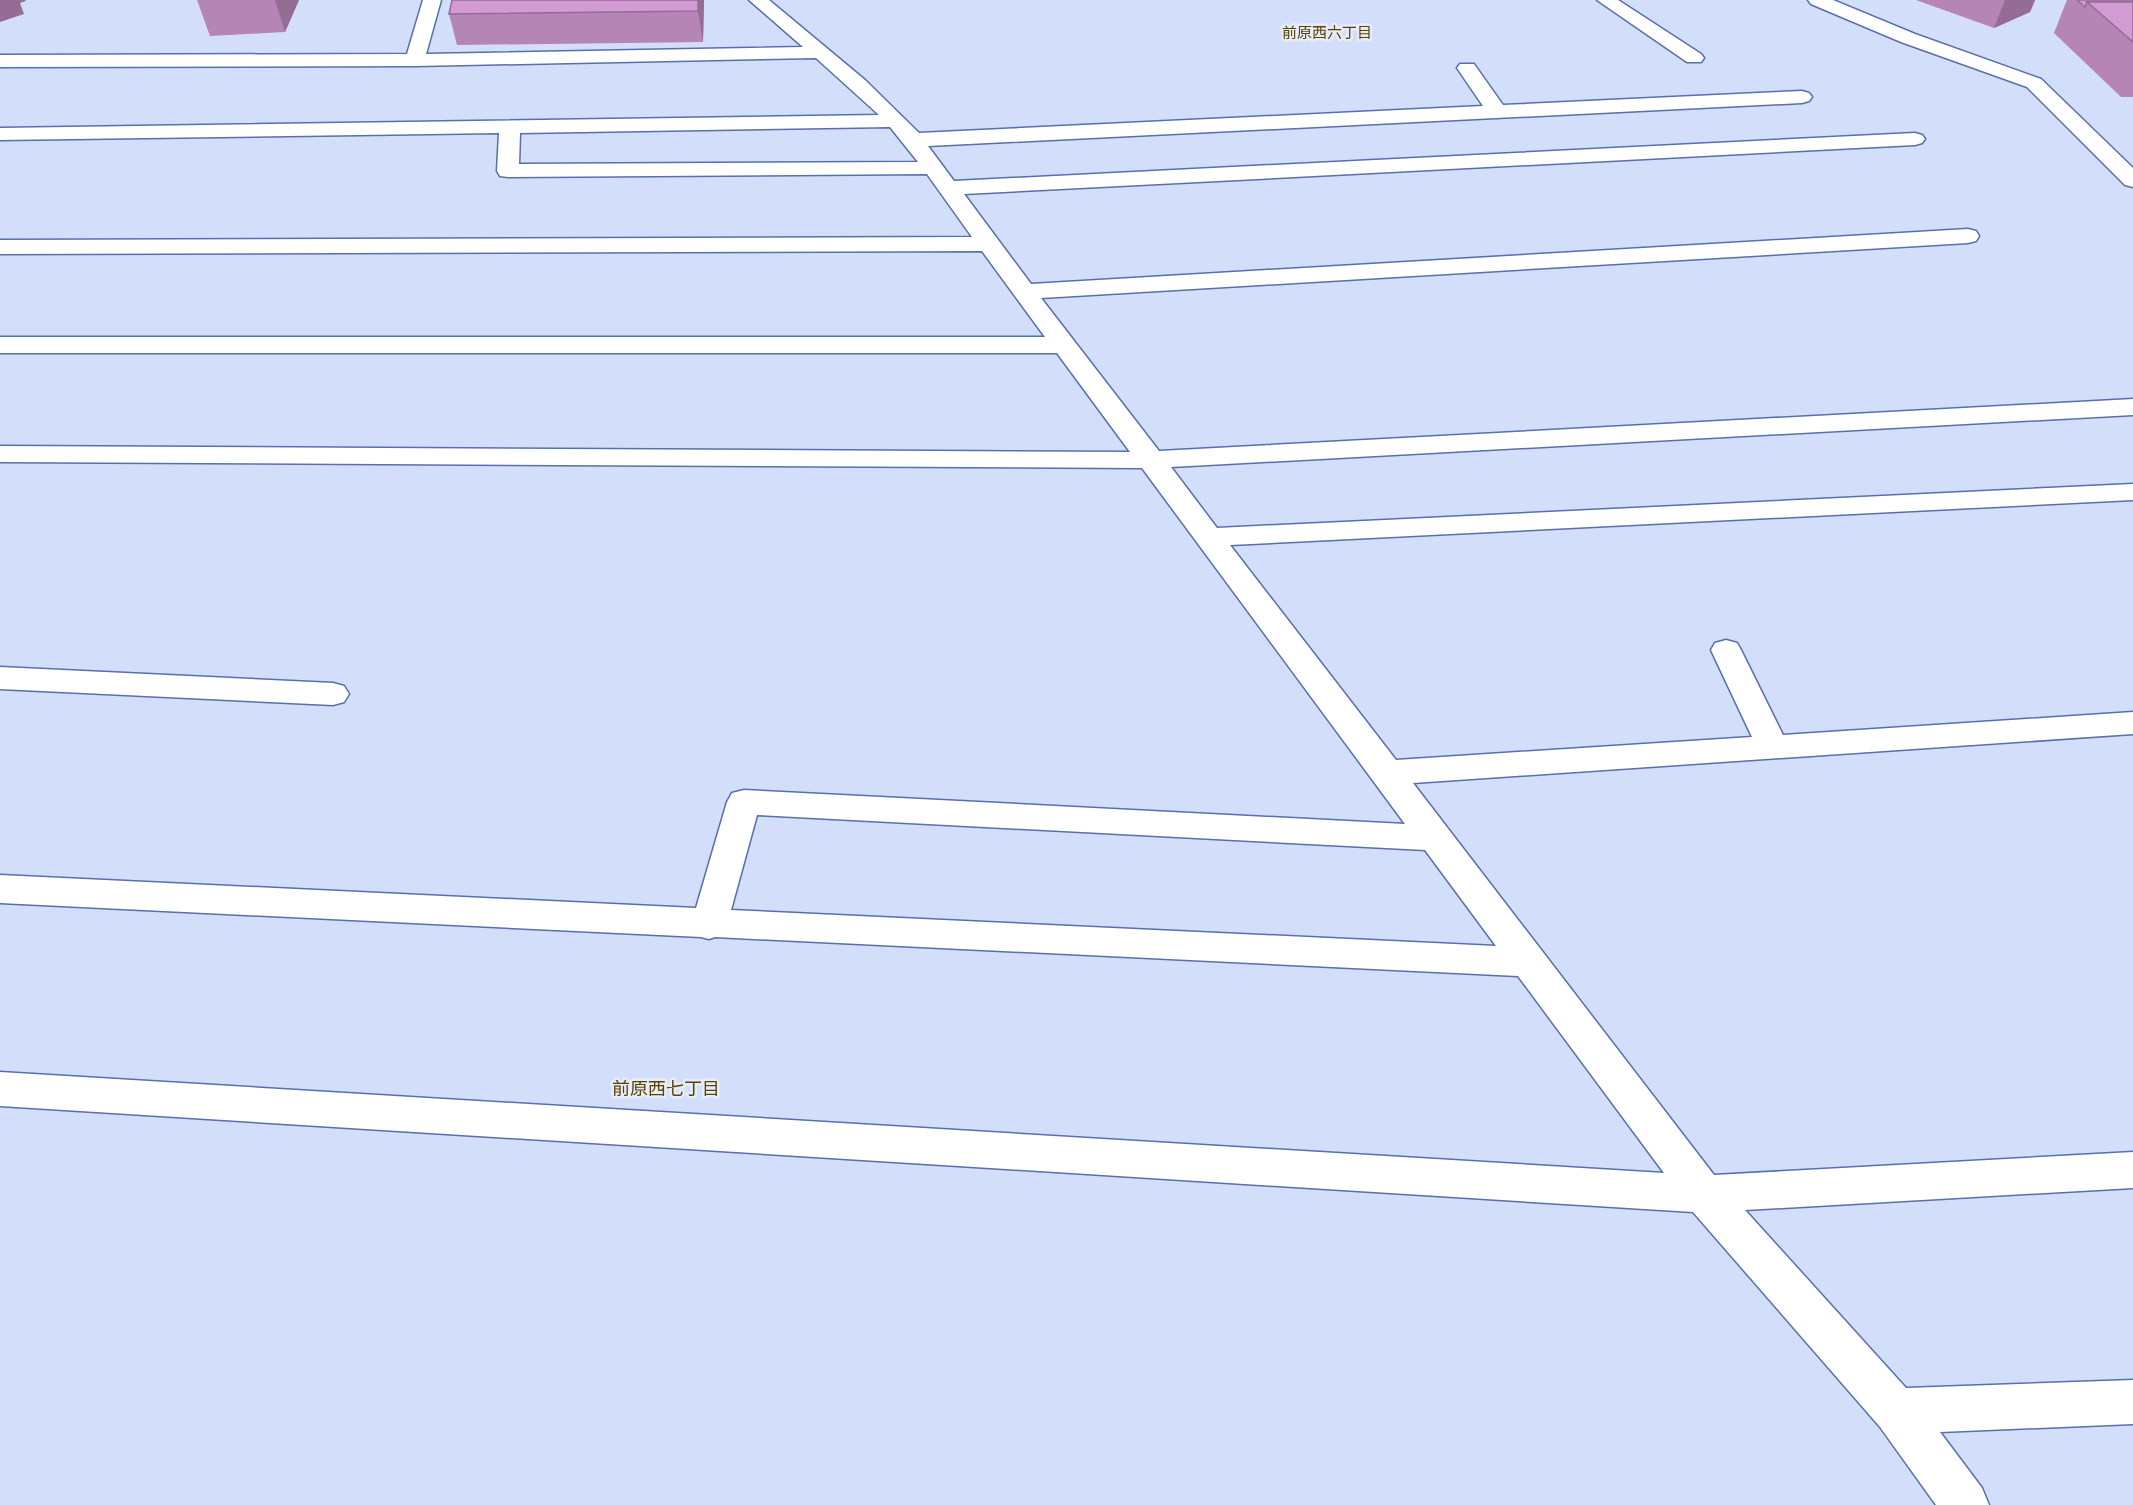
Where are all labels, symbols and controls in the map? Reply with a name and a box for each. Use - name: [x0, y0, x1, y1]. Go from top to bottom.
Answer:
- district label: 前原西六丁目: [1282, 24, 1372, 41]
- district label: 前原西七丁目: [612, 1078, 720, 1099]

